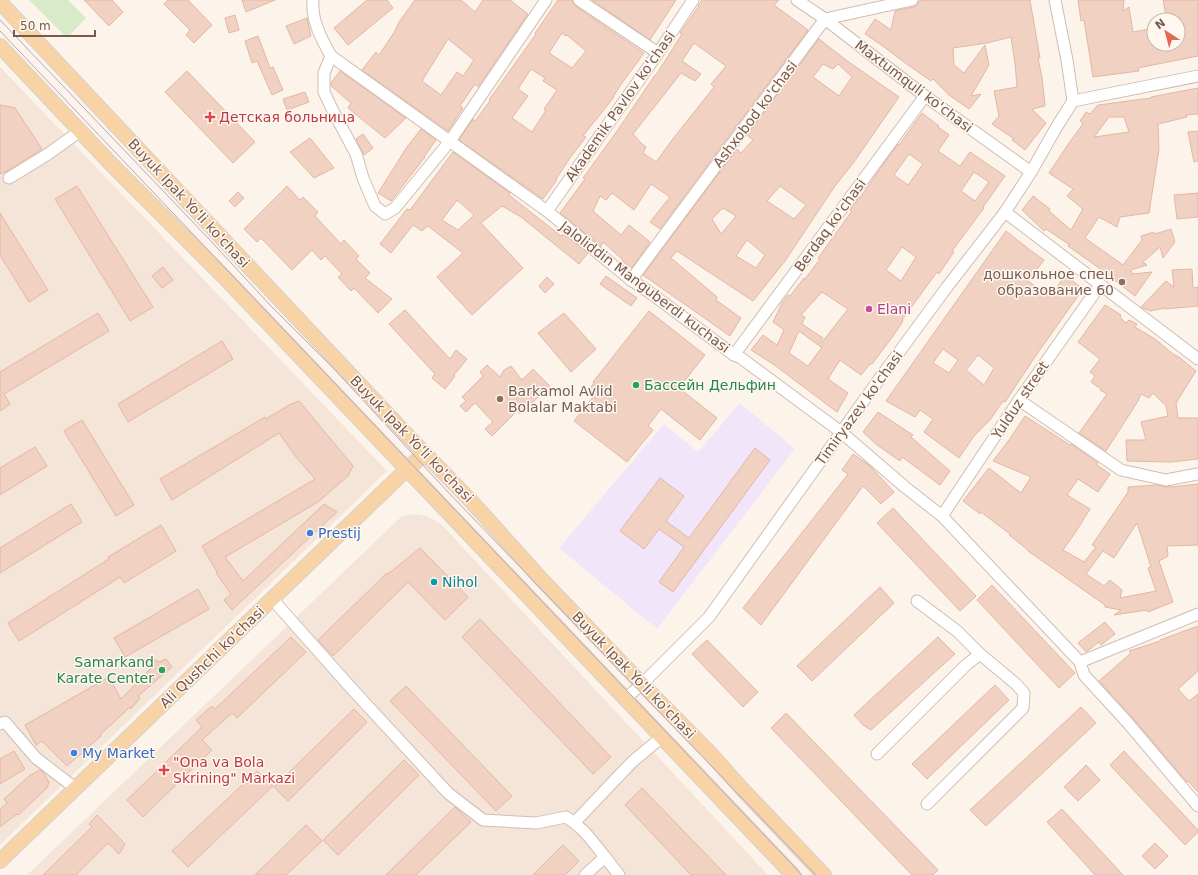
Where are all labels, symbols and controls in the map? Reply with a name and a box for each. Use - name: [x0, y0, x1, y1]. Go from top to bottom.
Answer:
- scale bar: [14, 12, 95, 38]
- north arrow: [1146, 12, 1186, 52]
- text: N: [1153, 16, 1168, 32]
- text: 50 m: [20, 19, 51, 33]
- street label: Akademik Pavlov ko'chasi: [562, 28, 678, 184]
- street label: Maxtumquli ko'chasi: [852, 36, 976, 136]
- street label: Ashxobod ko'chasi: [710, 58, 800, 170]
- place label: Детская больница: [219, 109, 355, 125]
- marker: Детская больница: [204, 111, 216, 123]
- street label: Buyuk Ipak Yo'li ko'chasi: [125, 135, 253, 271]
- street label: Berdaq ko'chasi: [791, 175, 869, 275]
- street label: Jaloliddin Manguberdi kuchasi: [556, 217, 733, 356]
- place label: дошкольное спец образование 60: [983, 266, 1114, 298]
- marker: дошкольное спец образование 60: [1117, 277, 1127, 287]
- place label: Elani: [877, 301, 911, 317]
- marker: Elani: [864, 304, 874, 314]
- street label: Timiryazev ko'chasi: [812, 348, 906, 469]
- street label: Yulduz street: [988, 358, 1052, 443]
- street label: Buyuk Ipak Yo'li ko'chasi: [347, 372, 477, 506]
- place label: Бассейн Дельфин: [644, 377, 776, 393]
- marker: Бассейн Дельфин: [631, 380, 641, 390]
- place label: Barkamol Avlid Bolalar Maktabi: [508, 383, 617, 415]
- marker: Barkamol Avlid Bolalar Maktabi: [495, 394, 505, 404]
- place label: Prestij: [318, 525, 361, 541]
- marker: Prestij: [305, 528, 315, 538]
- place label: Nihol: [442, 574, 478, 590]
- marker: Nihol: [429, 577, 439, 587]
- street label: Ali Qushchi ko'chasi: [156, 603, 268, 711]
- street label: Buyuk Ipak Yo'li ko'chasi: [569, 608, 699, 742]
- place label: Samarkand Karate Center: [56, 654, 154, 686]
- marker: Samarkand Karate Center: [157, 665, 167, 675]
- place label: My Market: [82, 745, 155, 761]
- marker: My Market: [69, 748, 79, 758]
- place label: "Ona va Bola Skrining" Markazi: [173, 754, 295, 786]
- marker: "Ona va Bola Skrining" Markazi: [158, 764, 170, 776]

